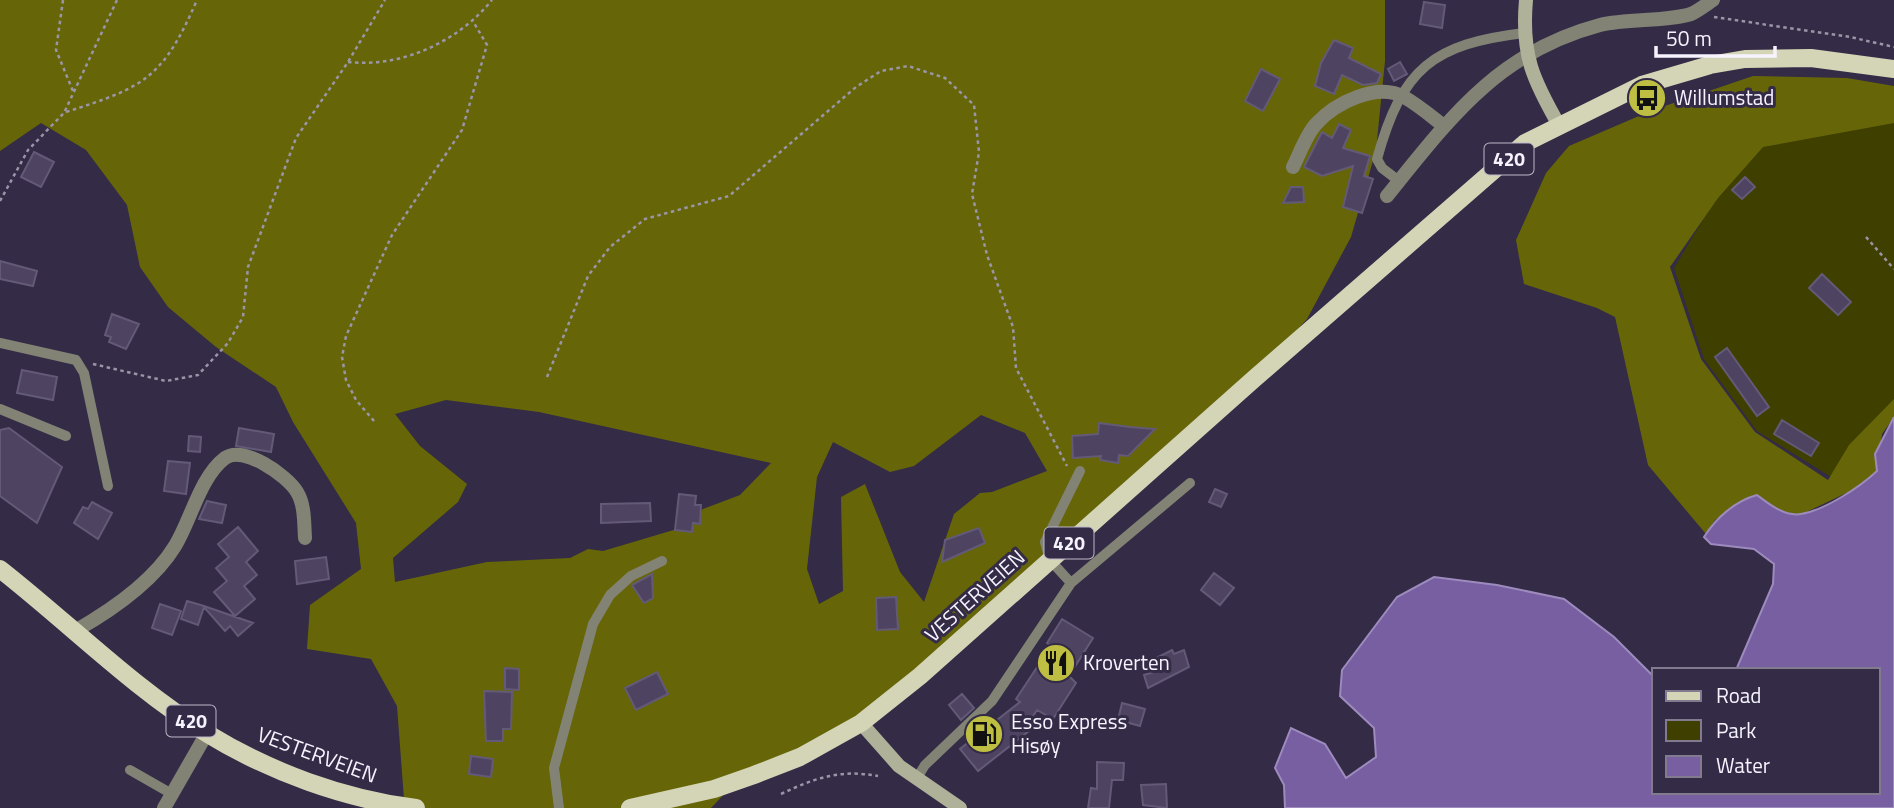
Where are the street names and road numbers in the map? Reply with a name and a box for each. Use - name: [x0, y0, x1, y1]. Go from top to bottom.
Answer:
- road number: 420: [1484, 144, 1534, 174]
- road number: 420: [1044, 528, 1094, 558]
- street label: VESTERVEIEN: [917, 541, 1032, 649]
- road number: 420: [166, 706, 216, 736]
- street label: VESTERVEIEN: [253, 718, 382, 791]

